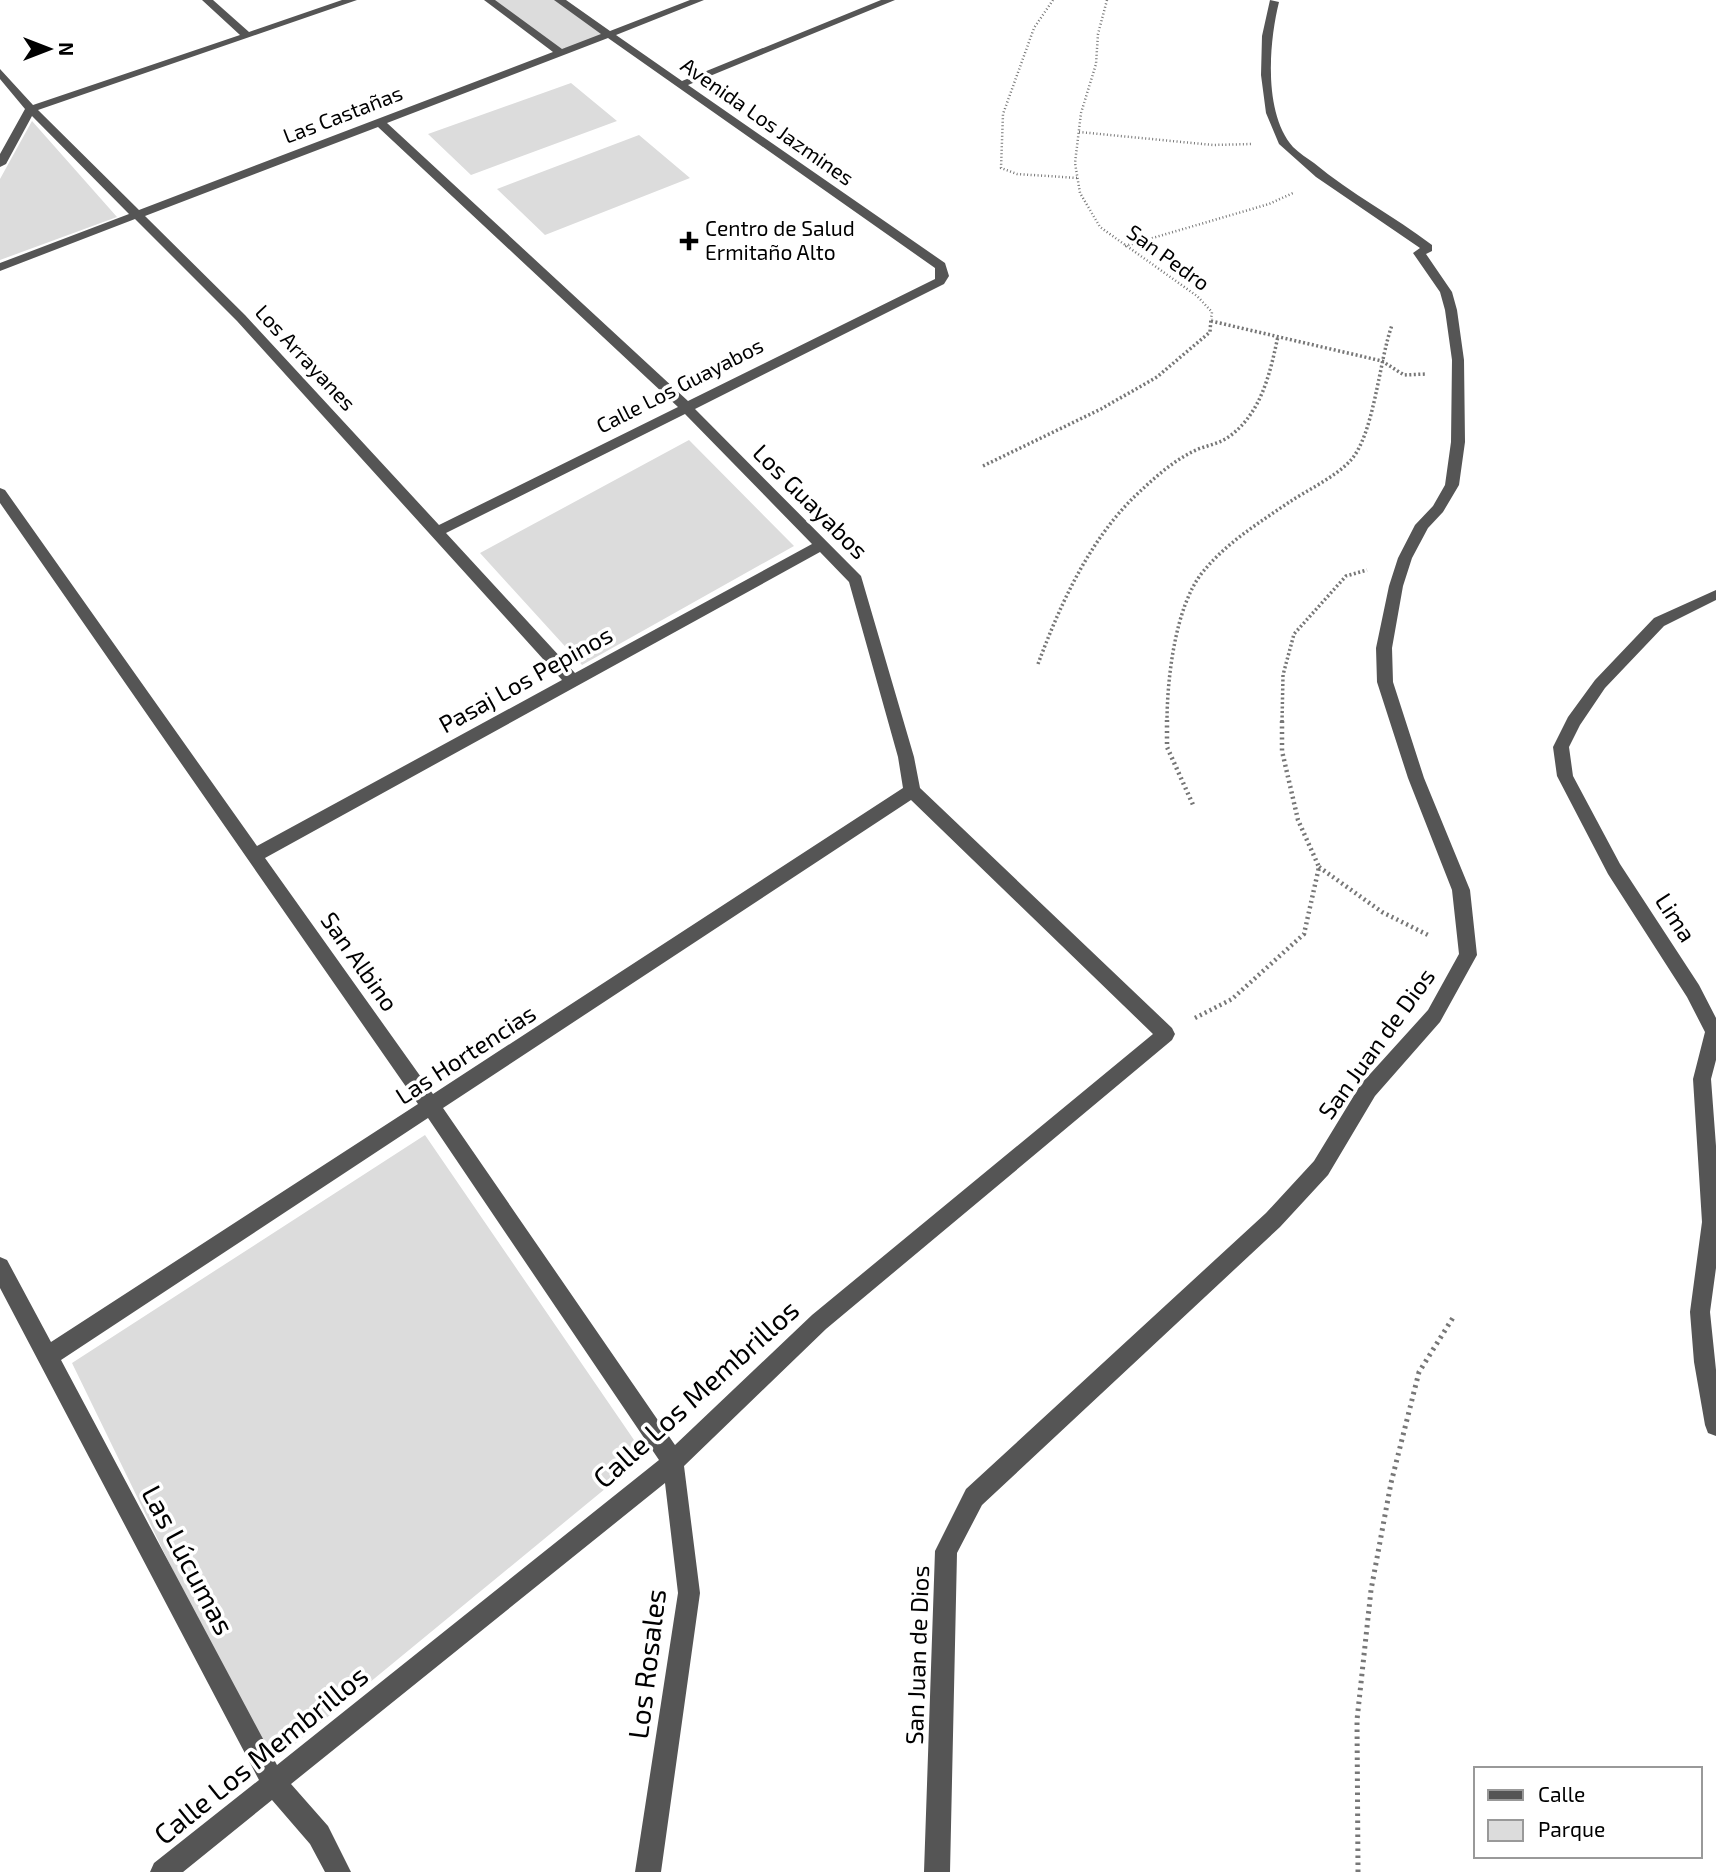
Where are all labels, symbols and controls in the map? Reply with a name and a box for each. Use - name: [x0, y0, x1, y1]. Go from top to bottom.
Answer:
- north arrow: [14, 14, 84, 84]
- text: N: [55, 42, 78, 56]
- street label: Avenida Los Jazmines: [677, 52, 859, 190]
- street label: Las Castañas: [279, 79, 406, 148]
- place label: Centro de Salud Ermitaño Alto: [705, 215, 855, 264]
- street label: San Pedro: [1123, 219, 1215, 295]
- marker: Centro de Salud Ermitaño Alto: [679, 231, 699, 251]
- street label: Los Arrayanes: [251, 299, 361, 415]
- street label: Calle Los Guayabos: [592, 332, 767, 438]
- street label: Los Guayabos: [748, 437, 875, 564]
- street label: Pasaj Los Pepinos: [433, 619, 617, 738]
- street label: Lima: [1650, 887, 1703, 947]
- street label: San Albino: [315, 906, 405, 1016]
- street label: San Juan de Dios: [1311, 962, 1440, 1124]
- street label: Las Hortencias: [390, 998, 541, 1110]
- street label: Calle Los Membrillos: [586, 1292, 805, 1495]
- street label: Las Lúcumas: [135, 1479, 242, 1640]
- street label: San Juan de Dios: [899, 1565, 934, 1745]
- street label: Los Rosales: [620, 1587, 672, 1741]
- street label: Calle Los Membrillos: [147, 1658, 374, 1851]
- legend: [1474, 1767, 1702, 1858]
- text: Calle: [1538, 1781, 1585, 1806]
- text: Parque: [1538, 1816, 1605, 1841]

